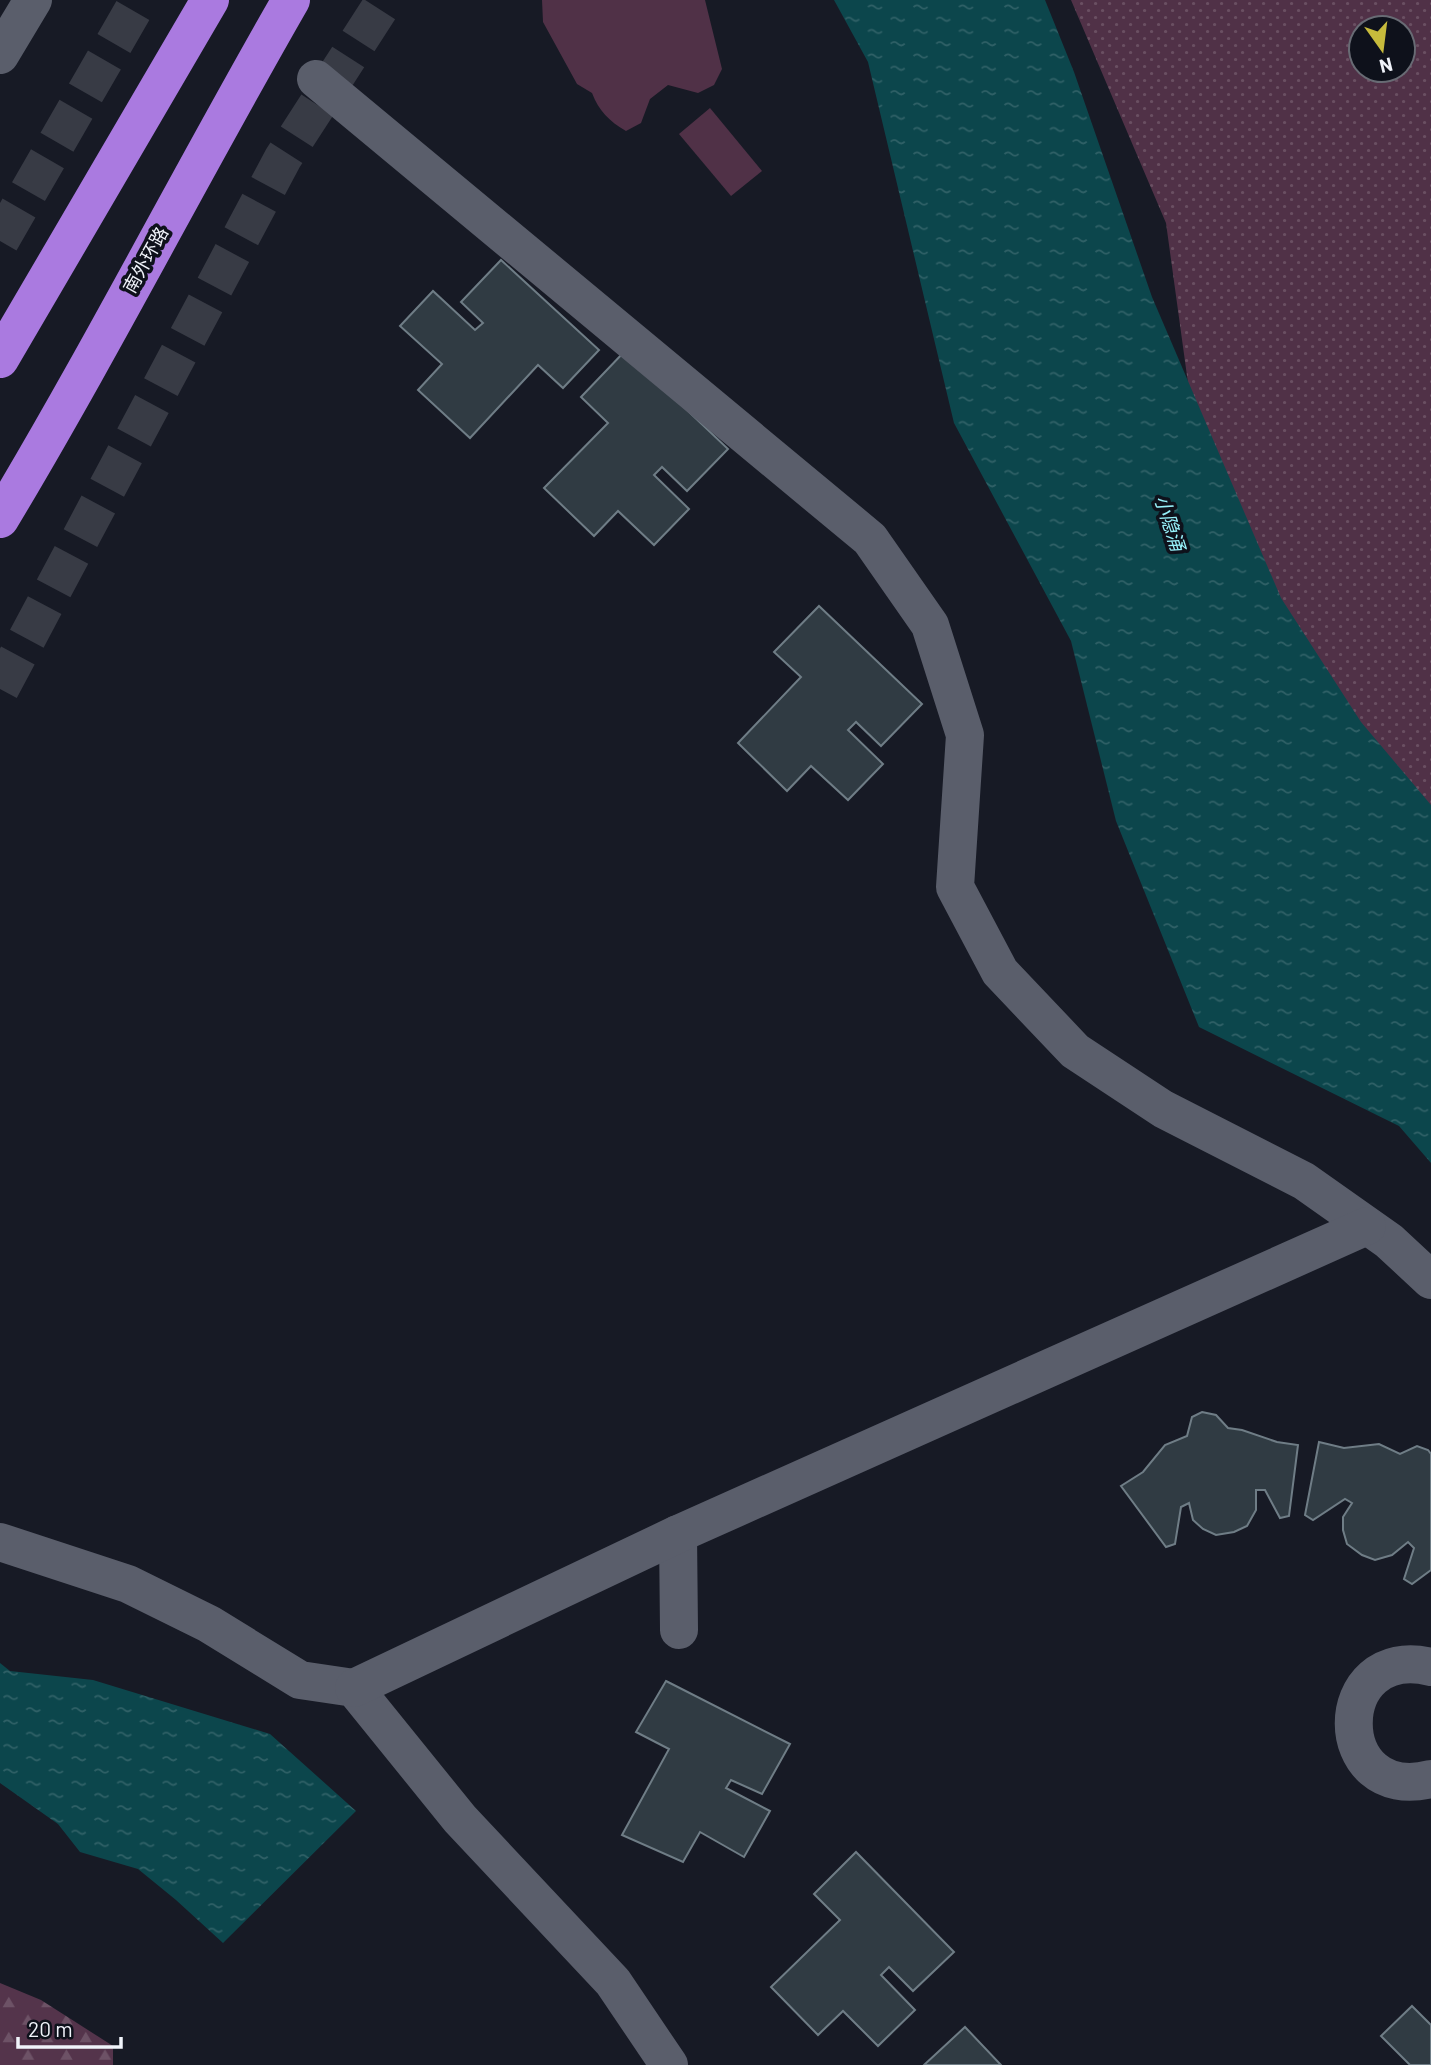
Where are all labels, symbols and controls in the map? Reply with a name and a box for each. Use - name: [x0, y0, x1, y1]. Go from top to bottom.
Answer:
- north arrow: [1347, 14, 1417, 84]
- text: N: [1377, 53, 1395, 79]
- street label: 南外环路: [118, 223, 172, 296]
- water label: 小隐涌: [1151, 492, 1191, 555]
- scale bar: [18, 2006, 121, 2050]
- text: 20 m: [28, 2016, 73, 2041]

